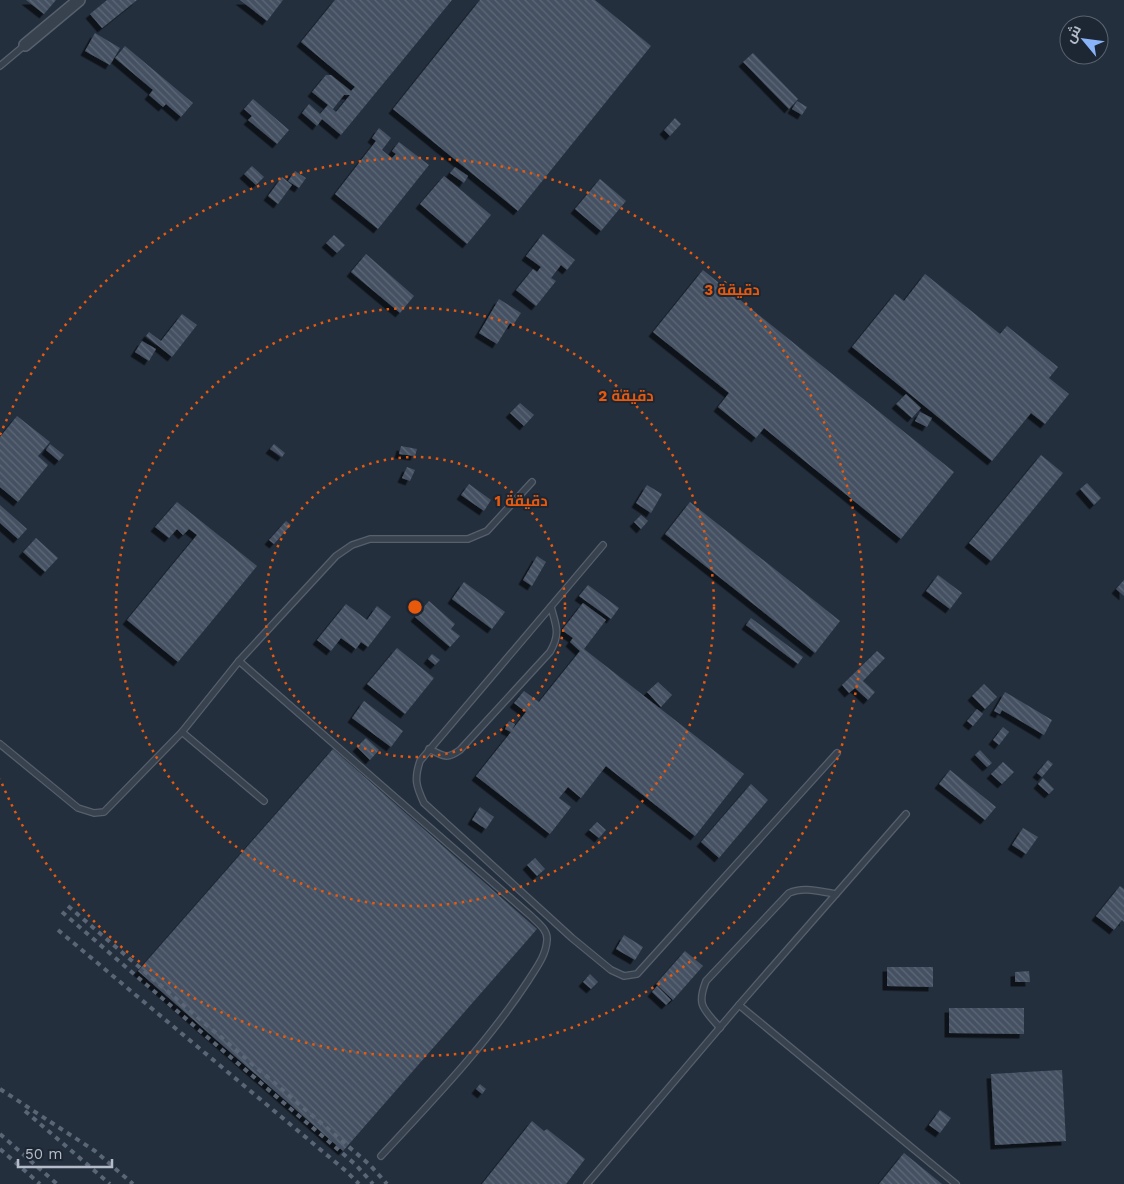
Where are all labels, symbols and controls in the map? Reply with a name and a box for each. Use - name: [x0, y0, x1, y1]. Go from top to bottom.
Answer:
- north arrow: [1059, 15, 1109, 65]
- text: ش: [1061, 22, 1085, 46]
- text: 3 دقيقة: [704, 281, 760, 299]
- text: 2 دقيقة: [598, 387, 654, 405]
- text: 1 دقيقة: [494, 492, 548, 510]
- centre of rings: [406, 598, 424, 616]
- scale bar: [18, 1136, 111, 1168]
- text: 50 m: [25, 1145, 62, 1163]

